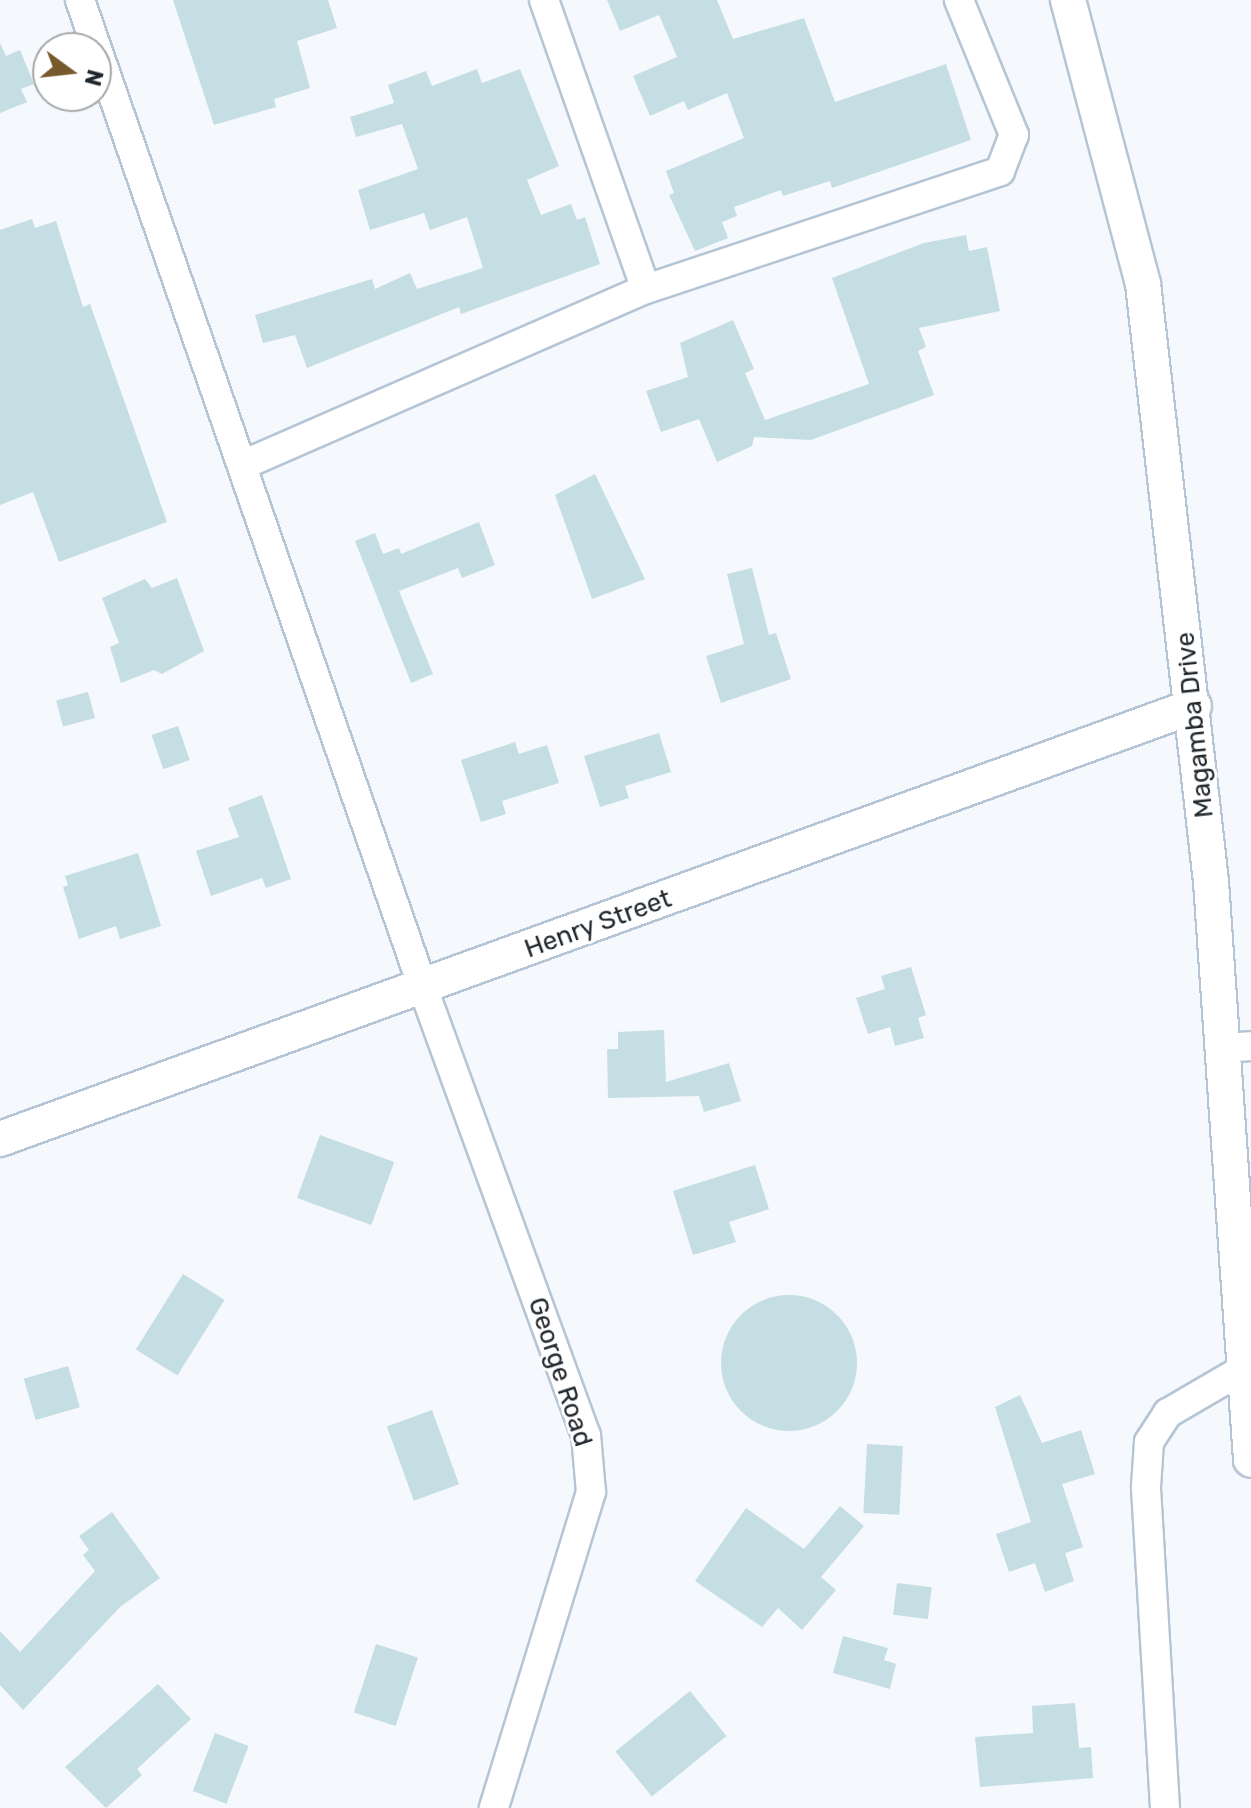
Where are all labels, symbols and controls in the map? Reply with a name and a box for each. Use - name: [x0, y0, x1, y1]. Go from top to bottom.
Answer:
- north arrow: [32, 32, 112, 112]
- text: N: [79, 67, 109, 89]
- street label: Magamba Drive: [1170, 631, 1220, 819]
- street label: Henry Street: [520, 883, 676, 965]
- street label: George Road: [521, 1294, 599, 1450]

